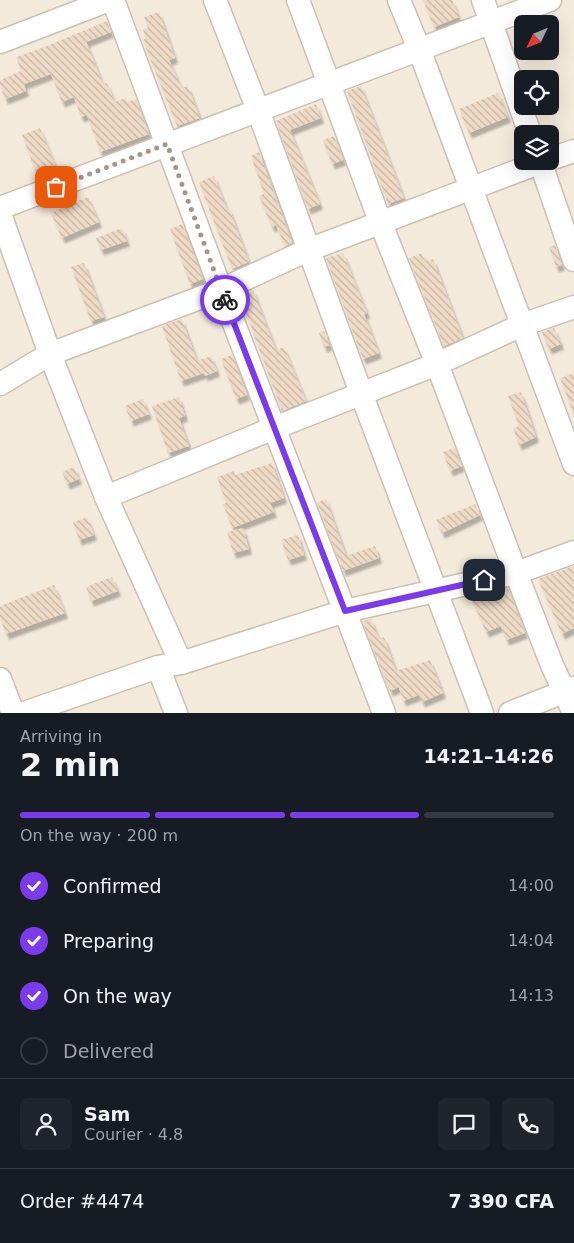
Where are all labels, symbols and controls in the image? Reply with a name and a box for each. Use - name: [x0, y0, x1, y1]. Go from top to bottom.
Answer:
- north arrow: [514, 15, 559, 60]
- map controls: [514, 15, 559, 170]
- button: locate: [514, 70, 559, 115]
- button: layers: [514, 125, 559, 170]
- pin: [35, 166, 77, 208]
- icon: bag: [42, 173, 70, 201]
- courier: [200, 275, 250, 325]
- icon: bike: [211, 286, 239, 314]
- pin: [463, 559, 505, 601]
- icon: home: [470, 566, 498, 594]
- text: Arriving in: [20, 727, 102, 746]
- text: 14:21–14:26: [424, 745, 554, 767]
- text: 2 min: [20, 746, 121, 784]
- text: On the way · 200 m: [20, 826, 178, 845]
- icon: check: [20, 872, 48, 900]
- text: Confirmed: [63, 875, 162, 897]
- text: 14:00: [508, 876, 554, 895]
- icon: check: [20, 927, 48, 955]
- text: Preparing: [63, 930, 154, 952]
- text: 14:04: [508, 931, 554, 950]
- icon: check: [20, 982, 48, 1010]
- text: On the way: [63, 985, 172, 1007]
- text: 14:13: [508, 986, 554, 1005]
- text: Delivered: [63, 1040, 154, 1062]
- button: person: [20, 1098, 72, 1150]
- button: chat: [438, 1098, 490, 1150]
- button: phone: [502, 1098, 554, 1150]
- text: Sam: [84, 1103, 130, 1125]
- text: Courier · 4.8: [84, 1125, 183, 1144]
- text: Order #4474: [20, 1190, 144, 1212]
- text: 7 390 CFA: [448, 1190, 554, 1212]

